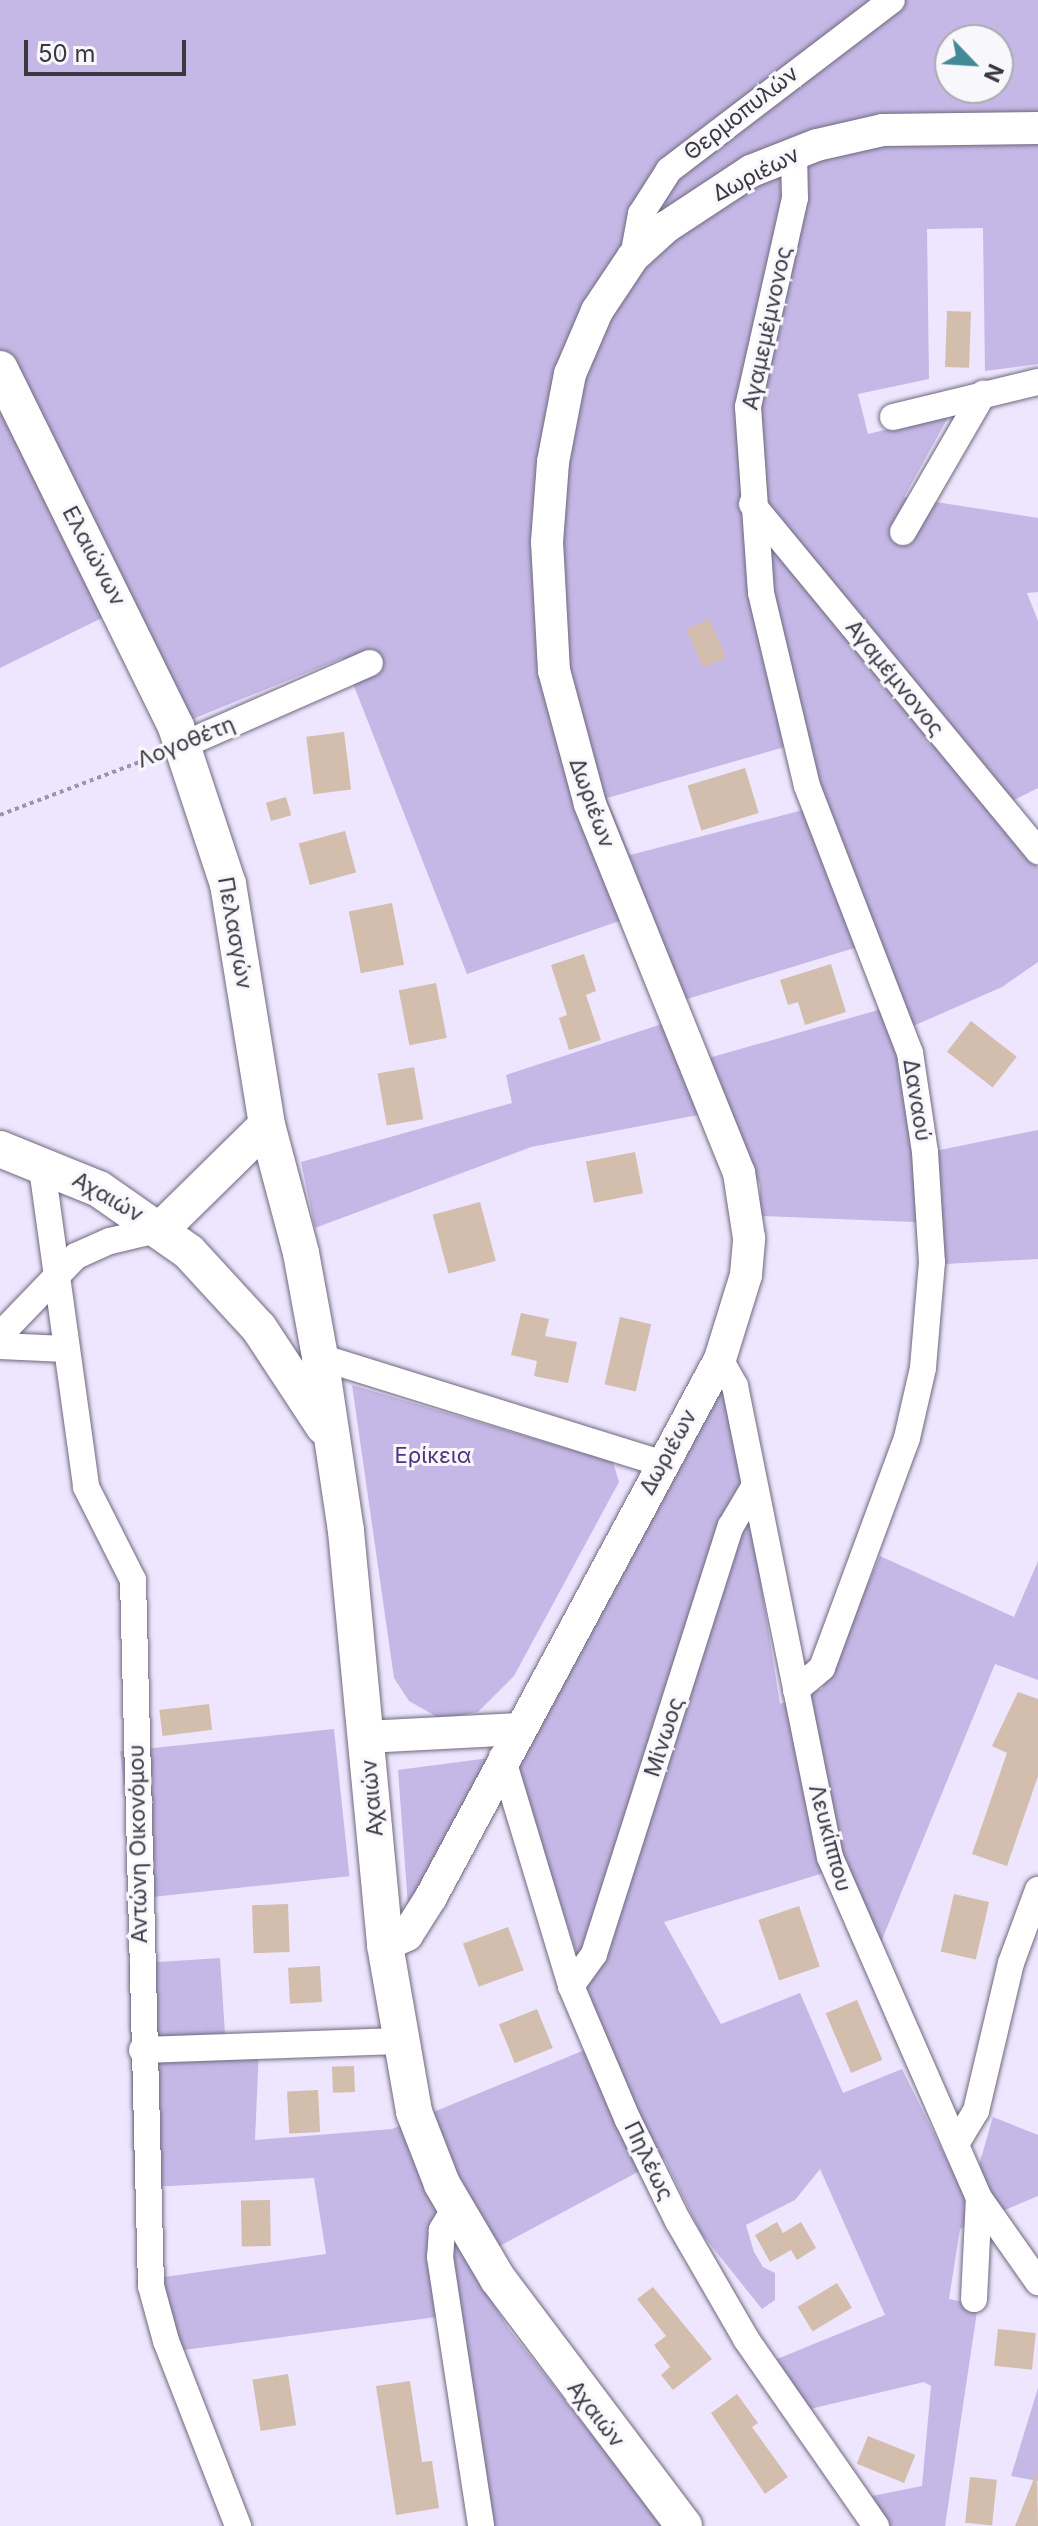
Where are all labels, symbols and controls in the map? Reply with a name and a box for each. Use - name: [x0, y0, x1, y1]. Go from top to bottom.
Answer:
- scale bar: [28, 24, 190, 74]
- north arrow: [934, 24, 1014, 104]
- text: 50 m: [38, 39, 96, 68]
- street label: Θερμοπυλών: [678, 60, 804, 166]
- text: N: [979, 60, 1009, 86]
- street label: Δωριέων: [708, 141, 804, 207]
- street label: Αγαμεμέμνονος: [737, 244, 797, 412]
- street label: Ελαιώνων: [57, 502, 131, 610]
- street label: Αγαμέμνονος: [840, 614, 950, 742]
- street label: Λογοθέτη: [133, 710, 239, 774]
- street label: Δωριέων: [564, 754, 620, 852]
- street label: Πελασγών: [212, 875, 258, 991]
- street label: Δαναού: [897, 1057, 937, 1143]
- street label: Αχαιών: [68, 1166, 148, 1228]
- street label: Δωριέων: [634, 1405, 702, 1499]
- park label: Ερίκεια: [395, 1443, 471, 1469]
- street label: Μίνωος: [639, 1694, 689, 1780]
- street label: Αντώνη Οικονόμου: [123, 1744, 153, 1944]
- street label: Αχαιών: [355, 1758, 389, 1838]
- street label: Λευκίππου: [803, 1782, 857, 1894]
- street label: Πηλέως: [619, 2117, 679, 2205]
- street label: Αχαιών: [562, 2375, 630, 2453]

